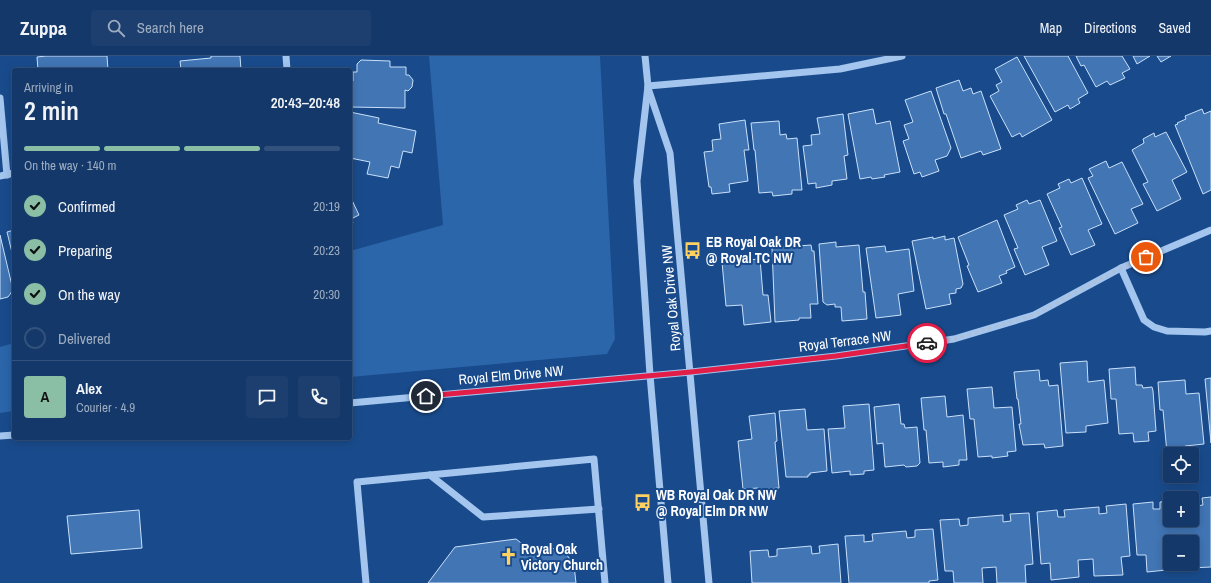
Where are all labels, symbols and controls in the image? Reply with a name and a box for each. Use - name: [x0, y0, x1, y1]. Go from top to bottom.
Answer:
- search box: [91, 10, 371, 46]
- text: Zuppa: [20, 15, 67, 41]
- icon: search: [105, 17, 127, 39]
- text: Search here: [137, 17, 204, 38]
- text: Map: [1040, 19, 1062, 37]
- text: Directions: [1084, 19, 1136, 37]
- text: Saved: [1158, 19, 1191, 37]
- text: Arriving in: [24, 79, 73, 96]
- text: 20:43–20:48: [271, 92, 340, 113]
- text: 2 min: [24, 93, 79, 128]
- text: On the way · 140 m: [24, 157, 116, 174]
- icon: check: [24, 195, 46, 217]
- text: Confirmed: [58, 196, 115, 217]
- text: 20:19: [313, 198, 340, 215]
- place label: EB Royal Oak DR @ Royal TC NW: [706, 233, 802, 267]
- icon: check: [24, 239, 46, 261]
- text: Preparing: [58, 240, 112, 261]
- bus stop icon: EB Royal Oak DR @ Royal TC NW: [683, 240, 703, 260]
- pin: [1129, 240, 1163, 274]
- text: 20:23: [313, 242, 340, 259]
- street label: Royal Oak Drive NW: [657, 244, 685, 352]
- icon: bag: [1135, 246, 1157, 268]
- icon: check: [24, 283, 46, 305]
- text: On the way: [58, 284, 120, 305]
- text: 20:30: [313, 286, 340, 303]
- courier: [907, 323, 947, 363]
- street label: Royal Terrace NW: [798, 326, 892, 356]
- text: Delivered: [58, 328, 111, 349]
- icon: car: [916, 332, 938, 354]
- street label: Royal Elm Drive NW: [458, 361, 564, 389]
- button: chat: [246, 376, 288, 418]
- button: phone: [298, 376, 340, 418]
- text: Alex: [76, 378, 102, 399]
- pin: [409, 379, 443, 413]
- icon: home: [415, 385, 437, 407]
- text: A: [41, 386, 49, 407]
- text: Courier · 4.9: [76, 399, 135, 416]
- map controls: [1163, 447, 1199, 571]
- button: locate: [1163, 447, 1199, 483]
- place label: WB Royal Oak DR NW @ Royal Elm DR NW: [656, 486, 777, 520]
- button: +: [1163, 491, 1199, 527]
- bus stop icon: WB Royal Oak DR NW @ Royal Elm DR NW: [633, 493, 653, 513]
- button: −: [1163, 535, 1199, 571]
- place label: Royal Oak Victory Church: [521, 540, 603, 574]
- church icon: Royal Oak Victory Church: [498, 547, 518, 567]

